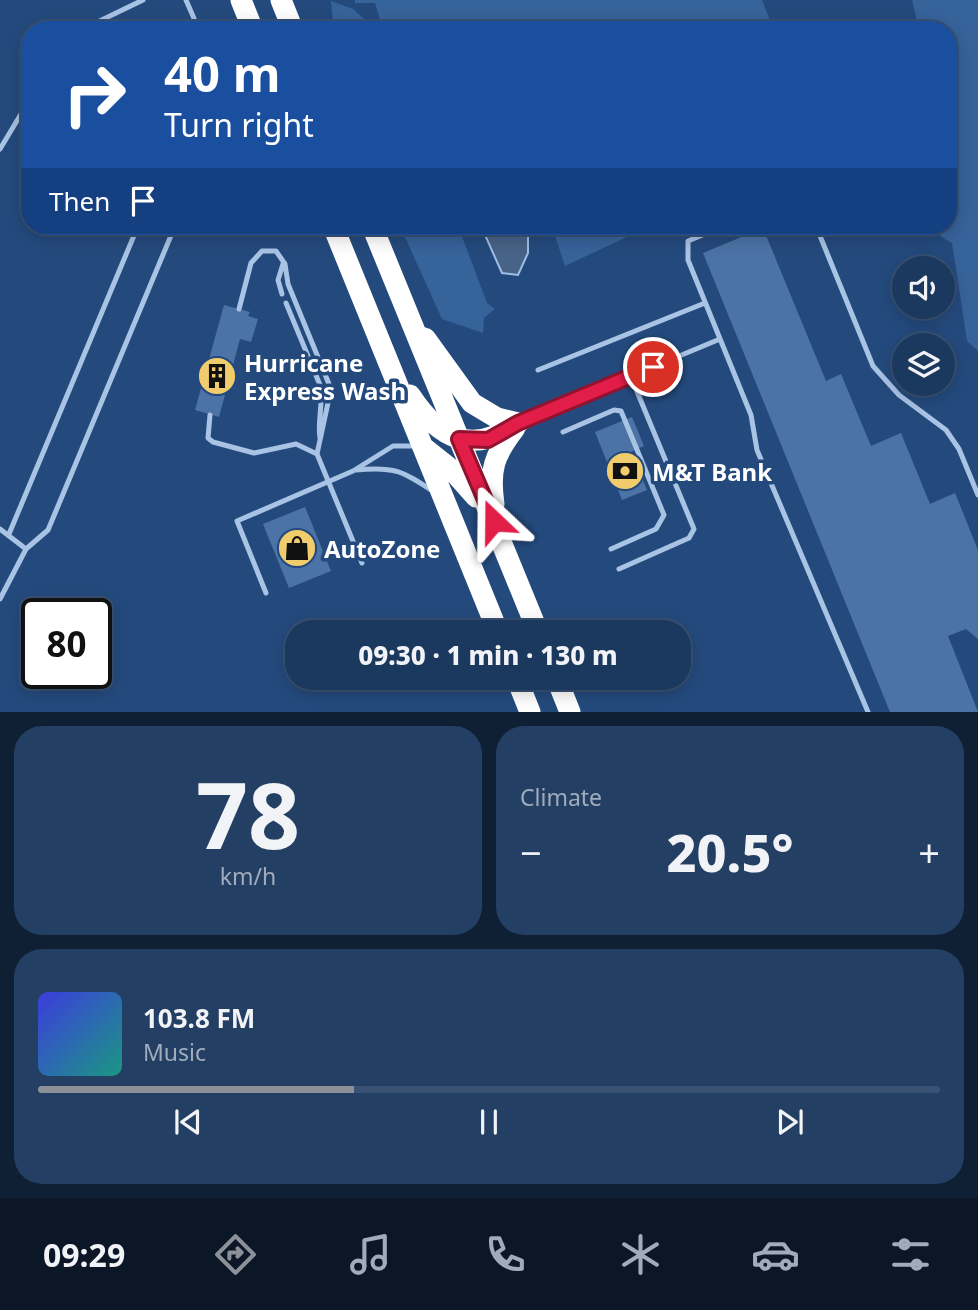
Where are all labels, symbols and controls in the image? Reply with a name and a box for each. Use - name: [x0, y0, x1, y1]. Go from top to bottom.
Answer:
- text: 40 m: [164, 40, 281, 106]
- icon: right: [49, 49, 140, 140]
- text: Turn right: [164, 103, 314, 146]
- icon: arrive: [124, 182, 162, 220]
- text: Then: [49, 183, 110, 219]
- map controls: [892, 256, 955, 396]
- button: sound: [892, 256, 955, 319]
- button: layers: [892, 333, 955, 396]
- pin: [623, 337, 683, 397]
- place label: Hurricane Express Wash: [244, 346, 406, 407]
- icon: arrive: [634, 348, 672, 386]
- building icon: Hurricane Express Wash: [196, 355, 238, 397]
- bank icon: M&T Bank: [604, 450, 646, 492]
- place label: M&T Bank: [652, 455, 772, 488]
- position arrow: [457, 484, 531, 558]
- shop icon: AutoZone: [276, 527, 318, 569]
- place label: AutoZone: [324, 532, 440, 565]
- speed limit sign: 80: [21, 598, 112, 689]
- text: 09:30 · 1 min · 130 m: [358, 637, 618, 673]
- text: 78: [196, 752, 300, 876]
- text: Climate: [520, 781, 602, 813]
- text: 20.5°: [667, 816, 793, 887]
- text: −: [520, 826, 542, 878]
- text: +: [918, 826, 940, 878]
- text: km/h: [220, 860, 276, 892]
- text: 103.8 FM: [143, 1000, 255, 1036]
- text: Music: [143, 1036, 206, 1068]
- icon: previous: [169, 1103, 207, 1141]
- icon: pause: [470, 1103, 508, 1141]
- icon: next: [771, 1103, 809, 1141]
- icon: directions: [211, 1230, 260, 1279]
- icon: music: [346, 1230, 395, 1279]
- icon: phone: [481, 1230, 530, 1279]
- icon: climate: [616, 1230, 665, 1279]
- icon: car: [751, 1230, 800, 1279]
- icon: filters: [886, 1230, 935, 1279]
- text: 09:29: [43, 1233, 125, 1276]

